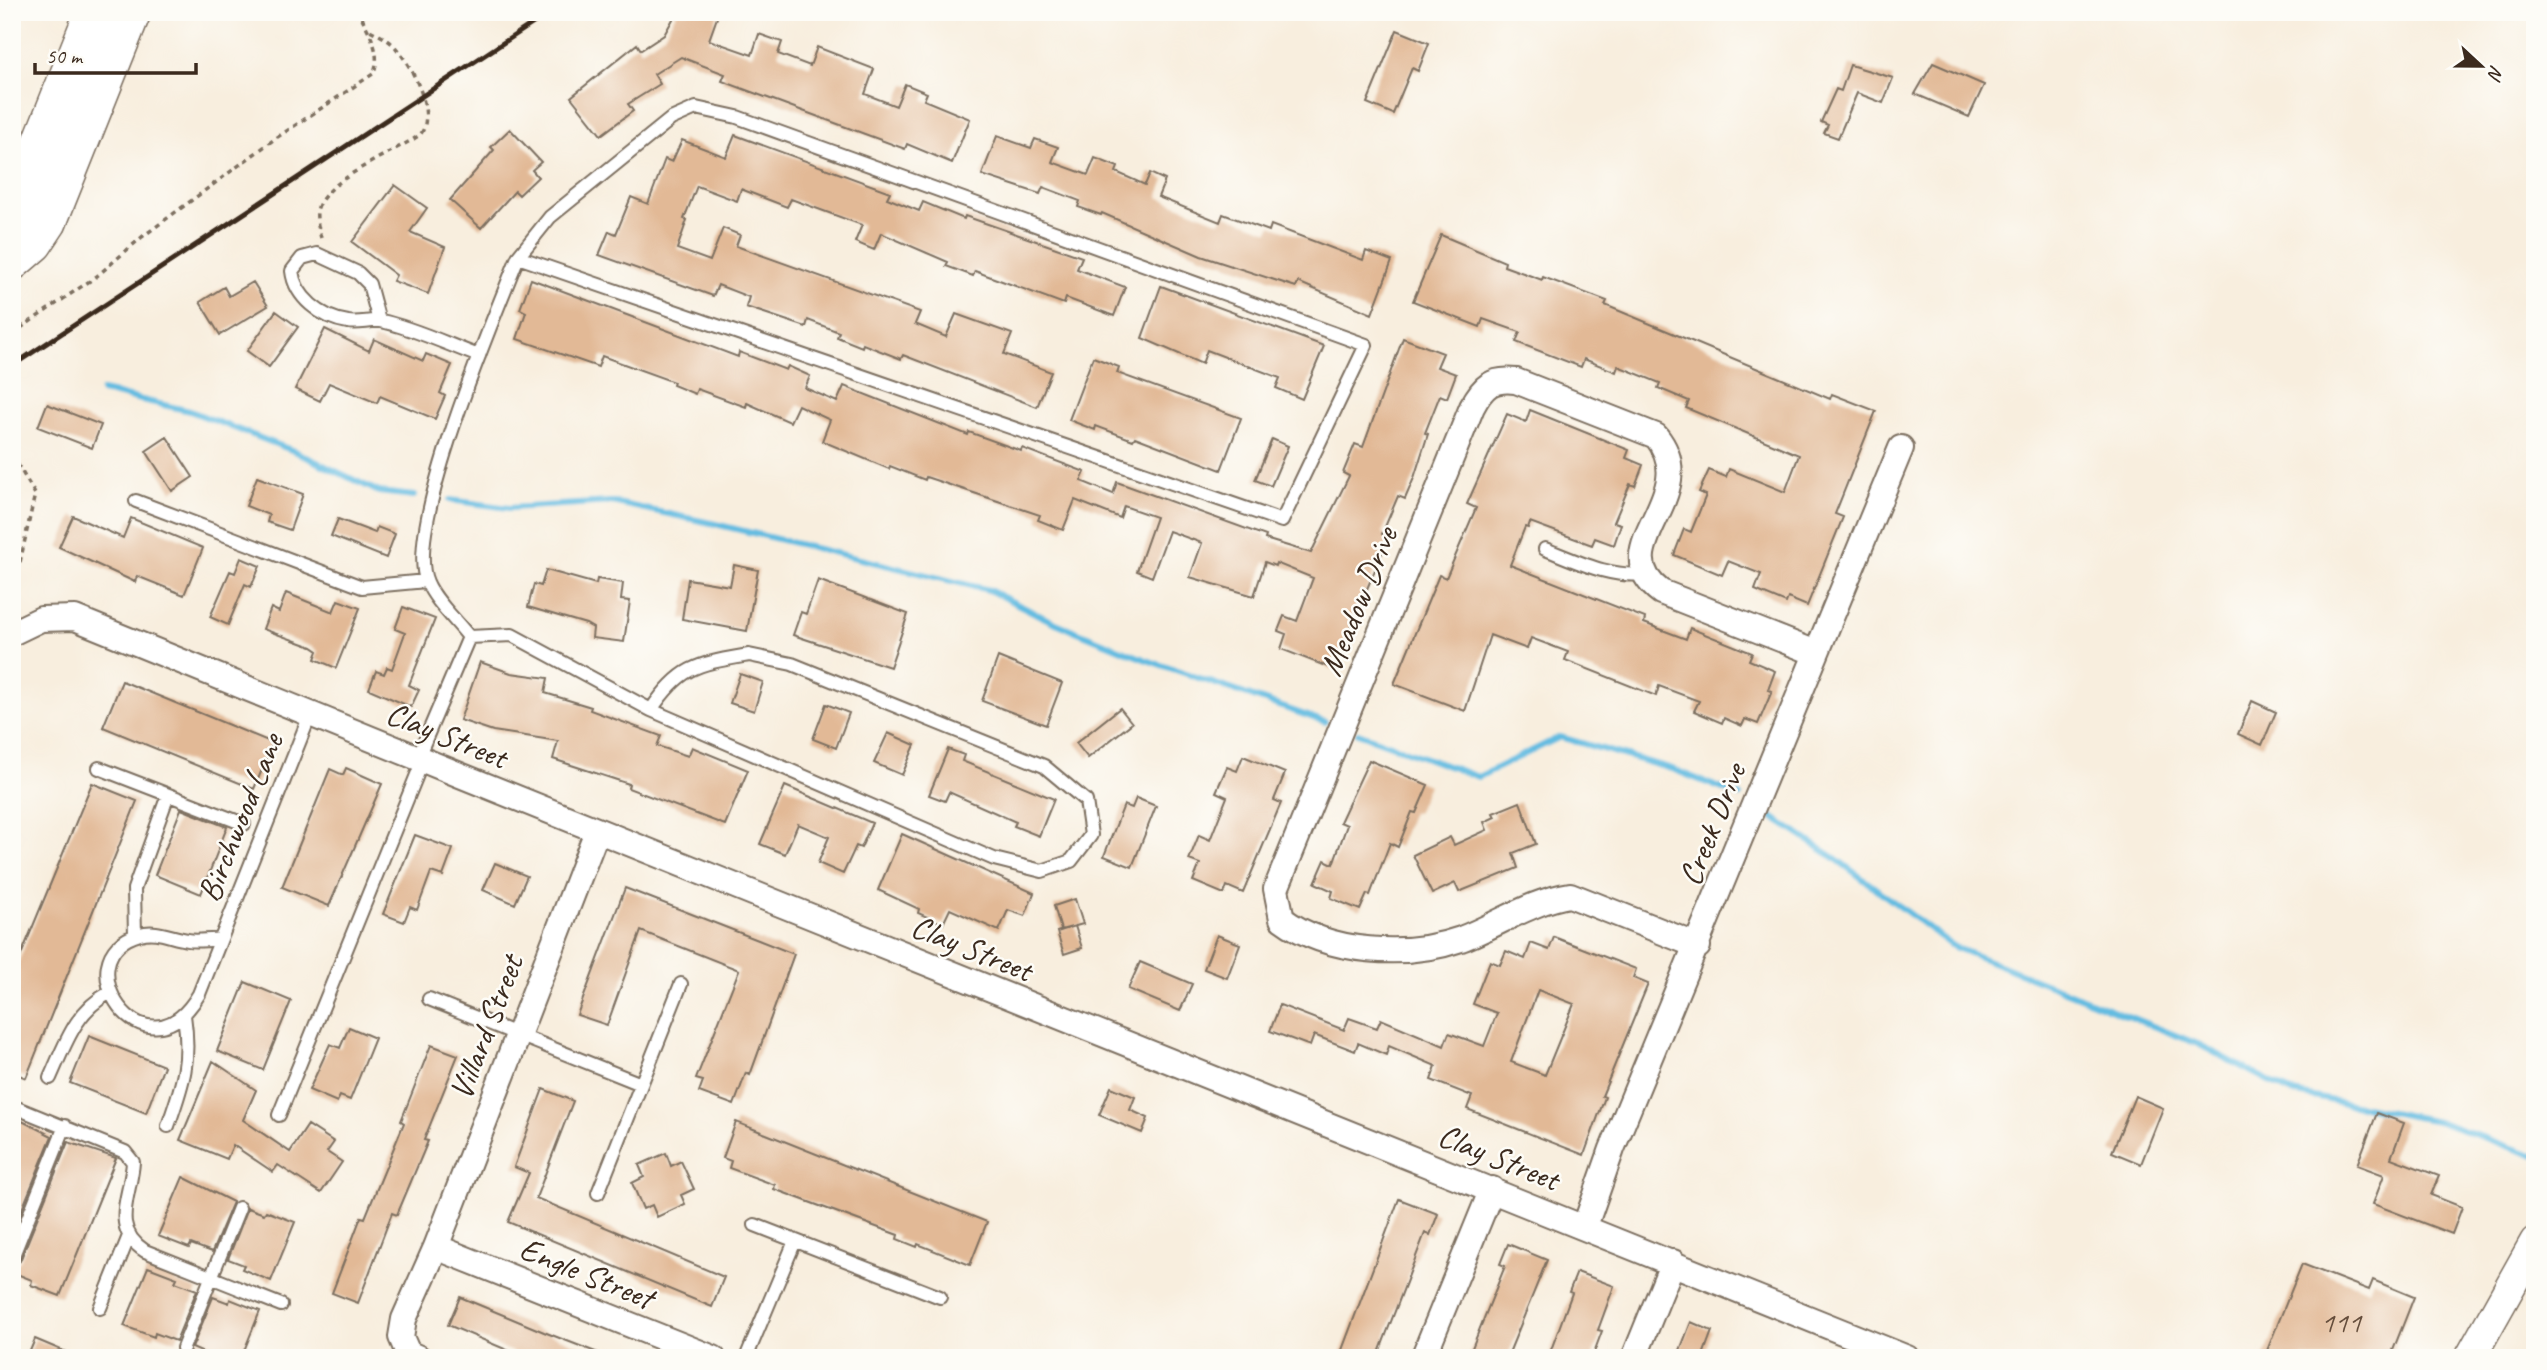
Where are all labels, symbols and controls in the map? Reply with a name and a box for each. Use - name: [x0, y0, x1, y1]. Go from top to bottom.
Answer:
- scale bar: [35, 32, 196, 76]
- north arrow: [2446, 32, 2516, 102]
- text: 50 m: [46, 43, 84, 69]
- text: N: [2481, 62, 2509, 85]
- street label: Meadow Drive: [1309, 519, 1408, 682]
- street label: Clay Street: [380, 692, 516, 779]
- street label: Birchwood Lane: [187, 725, 293, 908]
- street label: Creek Drive: [1669, 755, 1756, 891]
- street label: Clay Street: [905, 905, 1041, 992]
- street label: Villard Street: [439, 947, 534, 1105]
- street label: Clay Street: [1432, 1114, 1568, 1201]
- street label: Engle Street: [514, 1227, 663, 1320]
- house number: 111: [2321, 1303, 2363, 1341]

